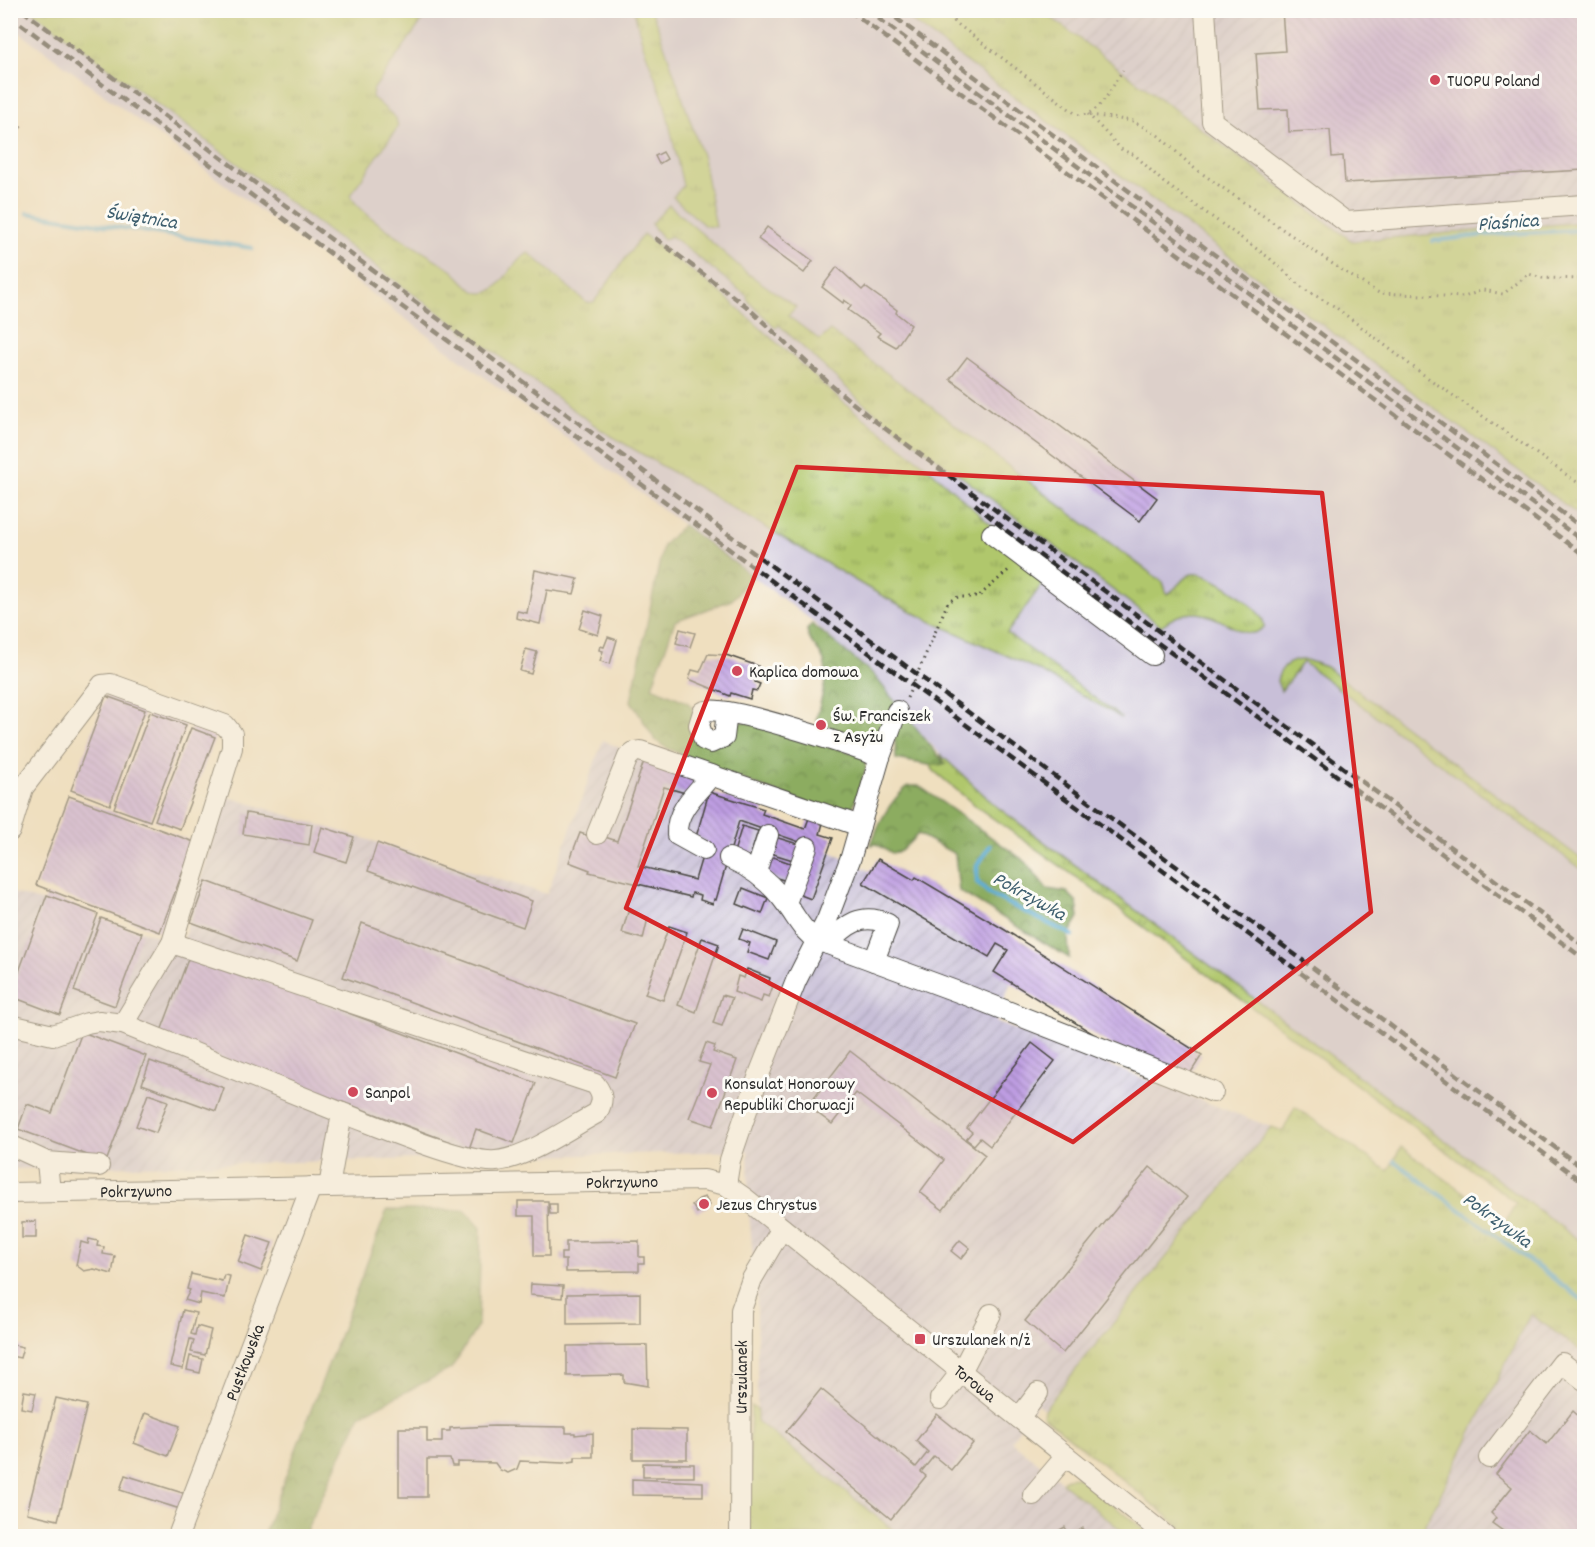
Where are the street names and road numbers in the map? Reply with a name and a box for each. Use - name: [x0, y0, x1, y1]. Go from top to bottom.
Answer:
- street label: Pokrzywno: [586, 1171, 658, 1197]
- street label: Pokrzywno: [100, 1180, 172, 1206]
- street label: Pustkowska: [221, 1320, 273, 1405]
- street label: Urszulanek: [731, 1340, 756, 1414]
- street label: Torowa: [947, 1360, 1001, 1410]

